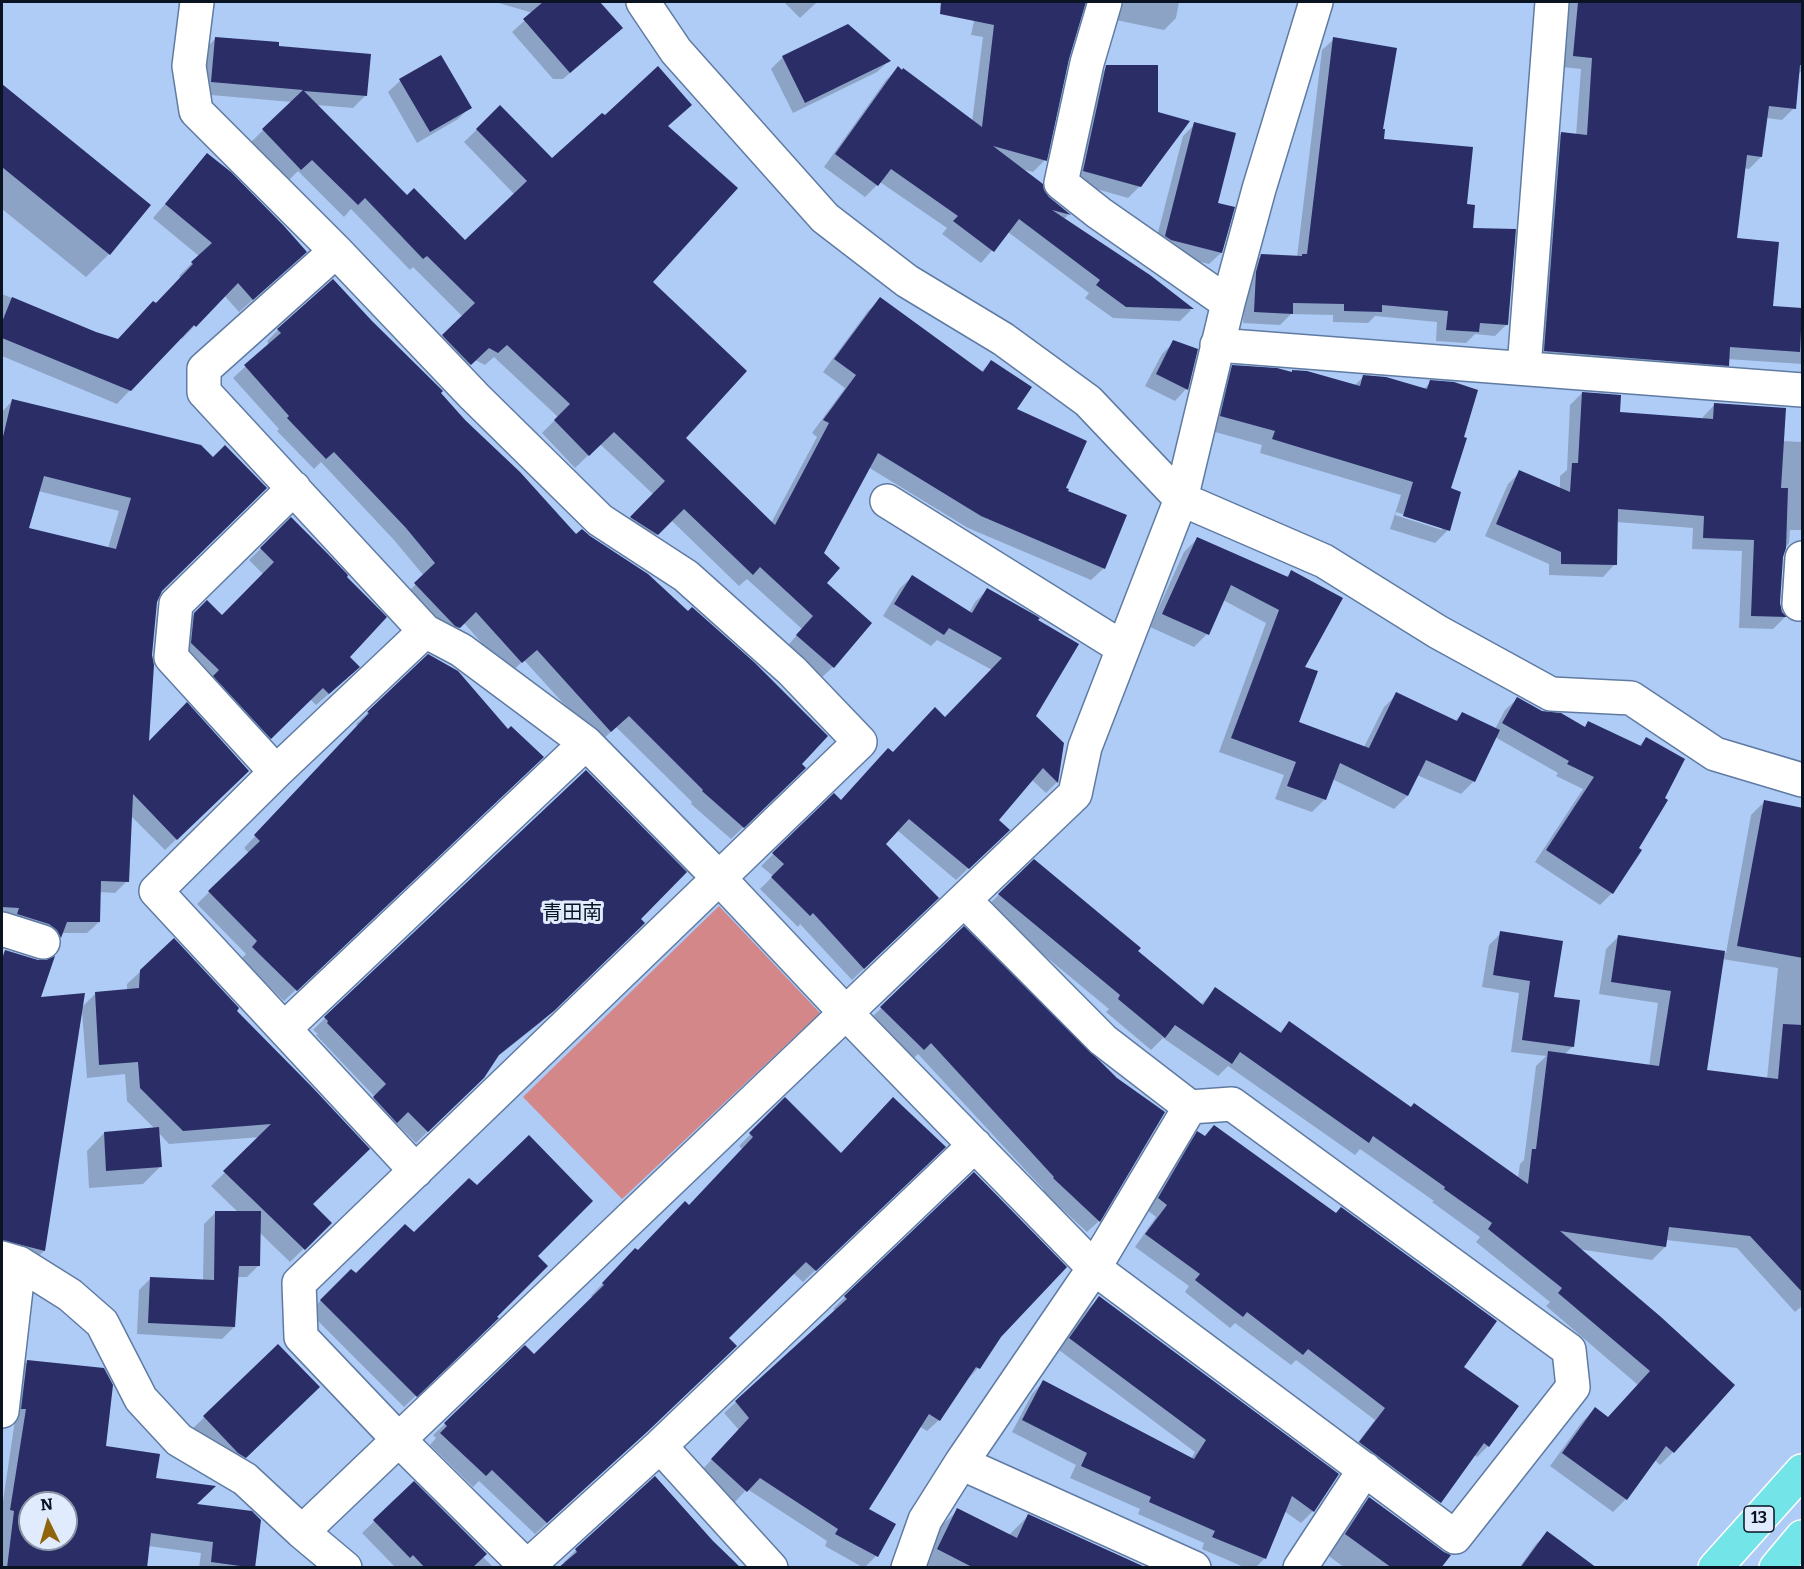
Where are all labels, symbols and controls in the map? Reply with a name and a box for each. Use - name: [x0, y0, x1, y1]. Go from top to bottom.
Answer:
- district label: 青田南: [542, 901, 602, 925]
- north arrow: [18, 1491, 78, 1551]
- text: N: [40, 1495, 54, 1515]
- road number: 13: [1744, 1506, 1774, 1532]

